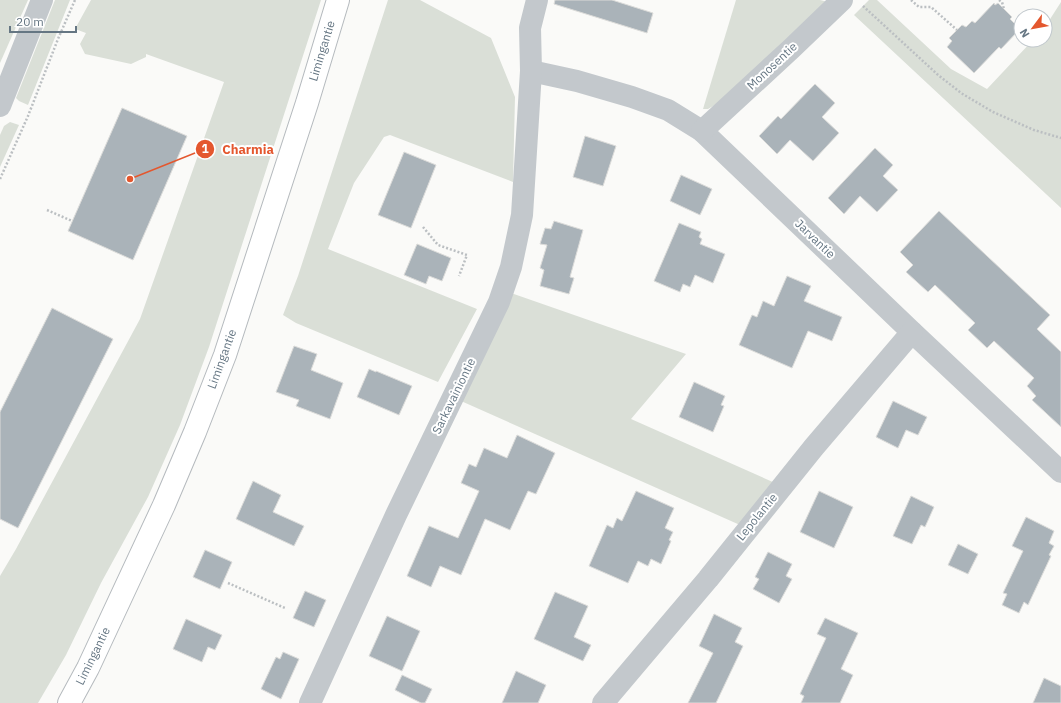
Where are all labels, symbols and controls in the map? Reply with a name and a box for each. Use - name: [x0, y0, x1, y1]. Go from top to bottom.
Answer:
- scale bar: [10, 8, 76, 34]
- north arrow: [1013, 8, 1053, 48]
- text: 20 m: [16, 14, 44, 29]
- street label: Limingantie: [305, 18, 338, 83]
- text: N: [1016, 26, 1033, 40]
- street label: Monosentie: [743, 38, 800, 93]
- callout: Charmia: [195, 137, 282, 162]
- text: 1: [201, 141, 209, 156]
- text: Charmia: [222, 141, 274, 158]
- street label: Jarvantie: [792, 216, 839, 262]
- street label: Limingantie: [204, 326, 239, 391]
- street label: Sarkavainiontie: [429, 355, 479, 436]
- street label: Lepolantie: [733, 490, 780, 543]
- street label: Limingantie: [72, 624, 113, 687]

